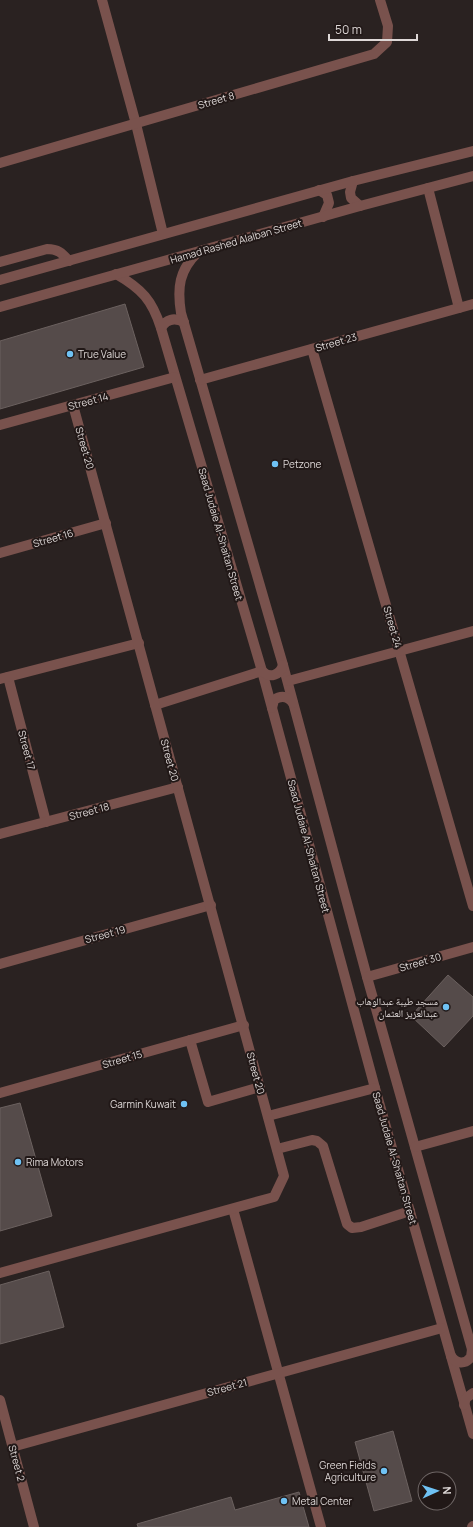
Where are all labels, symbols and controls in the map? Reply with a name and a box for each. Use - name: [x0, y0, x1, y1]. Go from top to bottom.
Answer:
- scale bar: [329, 16, 417, 42]
- text: 50 m: [335, 21, 362, 38]
- street label: Street 8: [196, 88, 236, 112]
- street label: Hamad Rashed Alalban Street: [168, 215, 304, 267]
- street label: Street 23: [314, 329, 358, 355]
- place label: True Value: [78, 347, 126, 361]
- marker: True Value: [65, 349, 75, 359]
- street label: Street 14: [66, 389, 110, 413]
- street label: Street 20: [72, 425, 98, 471]
- place label: Petzone: [283, 457, 322, 471]
- marker: Petzone: [270, 459, 280, 469]
- street label: Saad Judaie Al-Shaitan Street: [195, 466, 247, 602]
- street label: Street 16: [31, 526, 75, 550]
- street label: Street 24: [380, 605, 406, 650]
- street label: Street 17: [15, 729, 39, 771]
- street label: Street 20: [158, 737, 182, 783]
- street label: Saad Judaie Al-Shaitan Street: [284, 778, 334, 914]
- street label: Street 18: [67, 799, 111, 823]
- street label: Street 19: [83, 922, 127, 946]
- street label: Street 30: [397, 949, 443, 975]
- place label: مسجد طيبة عبدالوهاب عبدالعزيز العثمان: [357, 994, 438, 1020]
- marker: مسجد طيبة عبدالوهاب عبدالعزيز العثمان: [441, 1002, 451, 1012]
- street label: Street 15: [100, 1047, 144, 1071]
- street label: Street 20: [244, 1050, 268, 1096]
- street label: Saad Judaie Al-Shaitan Street: [369, 1090, 421, 1226]
- place label: Garmin Kuwait: [110, 1097, 176, 1111]
- marker: Garmin Kuwait: [179, 1099, 189, 1109]
- place label: Rima Motors: [26, 1155, 83, 1169]
- marker: Rima Motors: [13, 1157, 23, 1167]
- street label: Street 21: [205, 1375, 249, 1399]
- street label: Street 2: [5, 1443, 29, 1483]
- place label: Green Fields Agriculture: [319, 1458, 376, 1484]
- marker: Green Fields Agriculture: [379, 1466, 389, 1476]
- north arrow: [417, 1471, 457, 1511]
- text: N: [440, 1486, 455, 1495]
- place label: Metal Center: [292, 1494, 353, 1508]
- marker: Metal Center: [279, 1496, 289, 1506]

